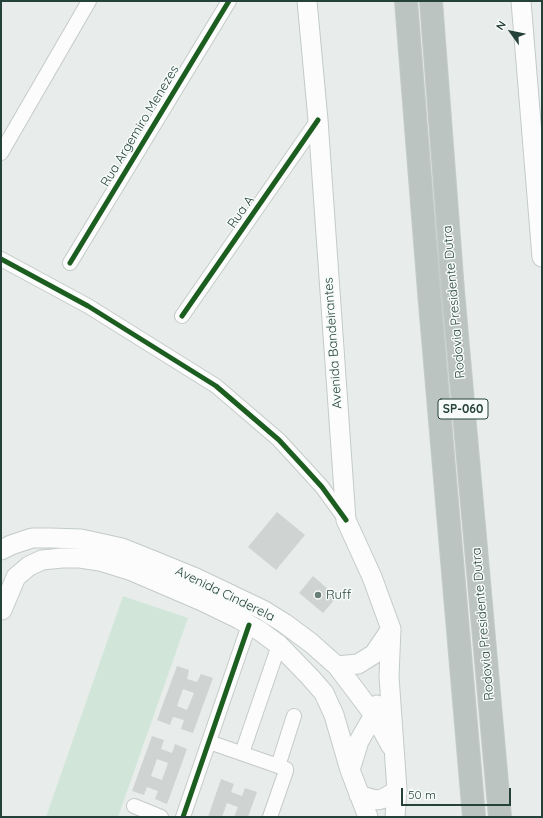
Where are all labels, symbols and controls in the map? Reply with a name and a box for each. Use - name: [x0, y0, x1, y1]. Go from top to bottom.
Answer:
- north arrow: [491, 12, 531, 52]
- text: N: [493, 18, 509, 33]
- street label: Rua Argemiro Menezes: [97, 62, 183, 190]
- street label: Rua A: [224, 193, 258, 231]
- street label: Rodovia Presidente Dutra: [440, 225, 468, 379]
- street label: Avenida Bandeirantes: [321, 277, 345, 409]
- road number: SP-060: [438, 399, 488, 419]
- street label: Rodovia Presidente Dutra: [469, 547, 497, 701]
- street label: Avenida Cinderela: [173, 563, 277, 625]
- place label: Ruff: [326, 587, 351, 603]
- marker: Ruff: [313, 590, 323, 600]
- scale bar: [403, 780, 513, 806]
- text: 50 m: [408, 787, 436, 802]

